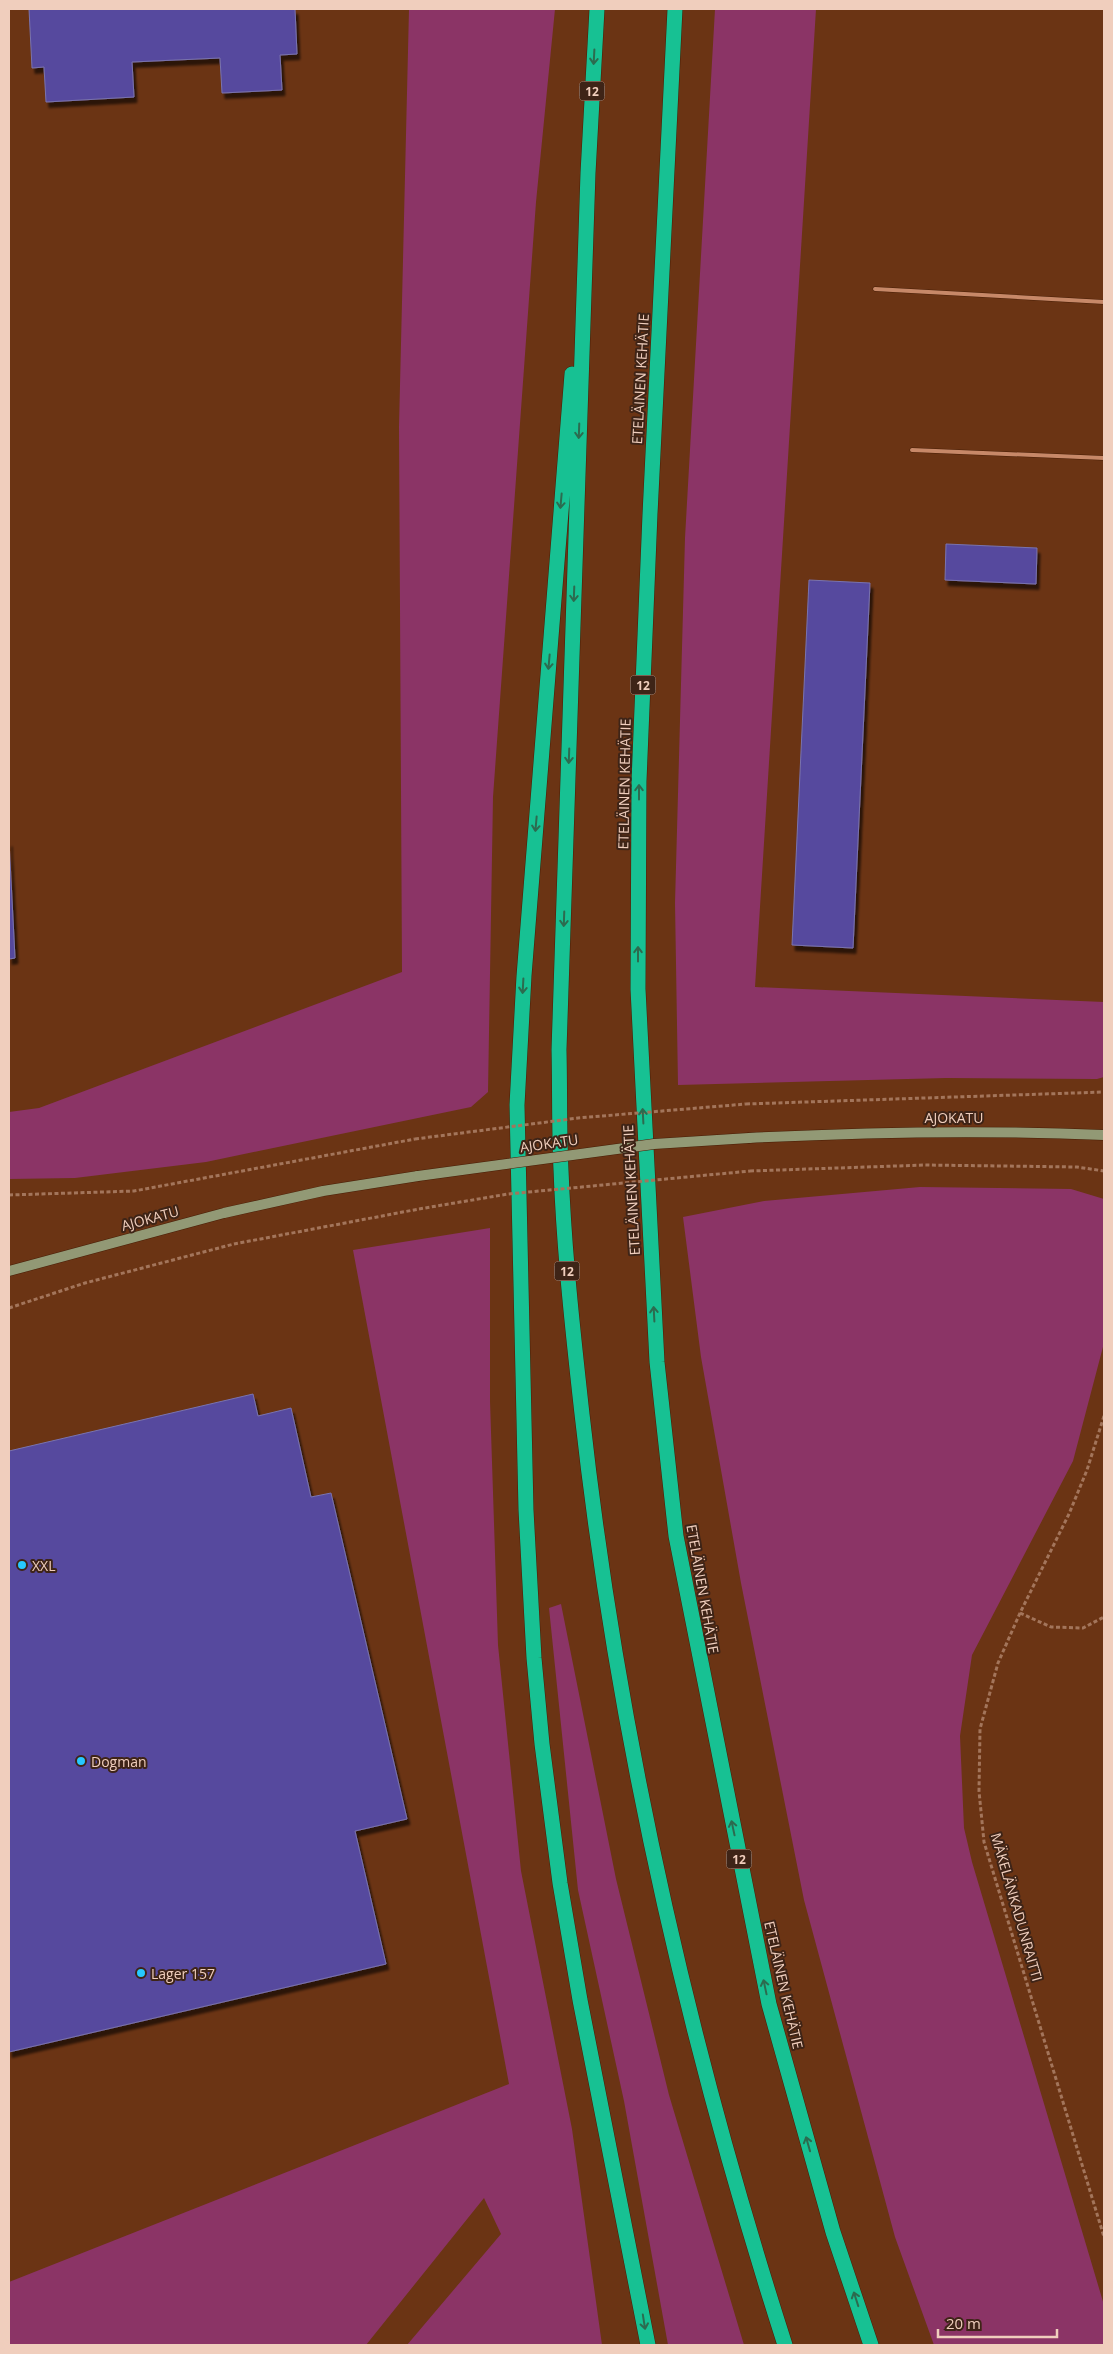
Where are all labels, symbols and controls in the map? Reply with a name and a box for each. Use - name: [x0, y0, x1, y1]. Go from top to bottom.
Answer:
- one-way arrow: [590, 49, 599, 65]
- road number: 12: [580, 82, 604, 100]
- street label: ETELÄINEN KEHÄTIE: [627, 313, 653, 445]
- one-way arrow: [575, 423, 584, 439]
- one-way arrow: [557, 492, 566, 508]
- one-way arrow: [569, 586, 579, 602]
- one-way arrow: [544, 654, 553, 670]
- road number: 12: [630, 676, 656, 694]
- street label: ETELÄINEN KEHÄTIE: [613, 718, 635, 850]
- one-way arrow: [564, 748, 574, 764]
- one-way arrow: [634, 784, 644, 800]
- one-way arrow: [531, 816, 540, 832]
- one-way arrow: [559, 910, 568, 926]
- one-way arrow: [633, 946, 643, 962]
- one-way arrow: [518, 978, 528, 994]
- street label: AJOKATU: [925, 1108, 983, 1127]
- one-way arrow: [639, 1109, 648, 1125]
- street label: ETELÄINEN KEHÄTIE: [618, 1124, 644, 1256]
- street label: AJOKATU: [519, 1129, 579, 1157]
- street label: AJOKATU: [119, 1201, 181, 1235]
- road number: 12: [554, 1262, 580, 1280]
- one-way arrow: [649, 1306, 658, 1322]
- street label: ETELÄINEN KEHÄTIE: [682, 1523, 724, 1655]
- place label: XXL: [32, 1556, 55, 1575]
- marker: XXL: [16, 1559, 28, 1571]
- place label: Dogman: [91, 1752, 147, 1771]
- marker: Dogman: [75, 1755, 87, 1767]
- one-way arrow: [727, 1820, 737, 1836]
- street label: MÄKELÄNKADUNRAITTI: [987, 1831, 1047, 1983]
- road number: 12: [726, 1850, 752, 1868]
- street label: ETELÄINEN KEHÄTIE: [760, 1919, 808, 2051]
- place label: Lager 157: [151, 1964, 215, 1983]
- marker: Lager 157: [135, 1967, 147, 1979]
- one-way arrow: [760, 1979, 770, 1995]
- one-way arrow: [803, 2136, 813, 2152]
- one-way arrow: [851, 2292, 860, 2307]
- scale bar: [938, 2306, 1057, 2338]
- text: 20 m: [946, 2313, 981, 2333]
- one-way arrow: [640, 2314, 650, 2330]

